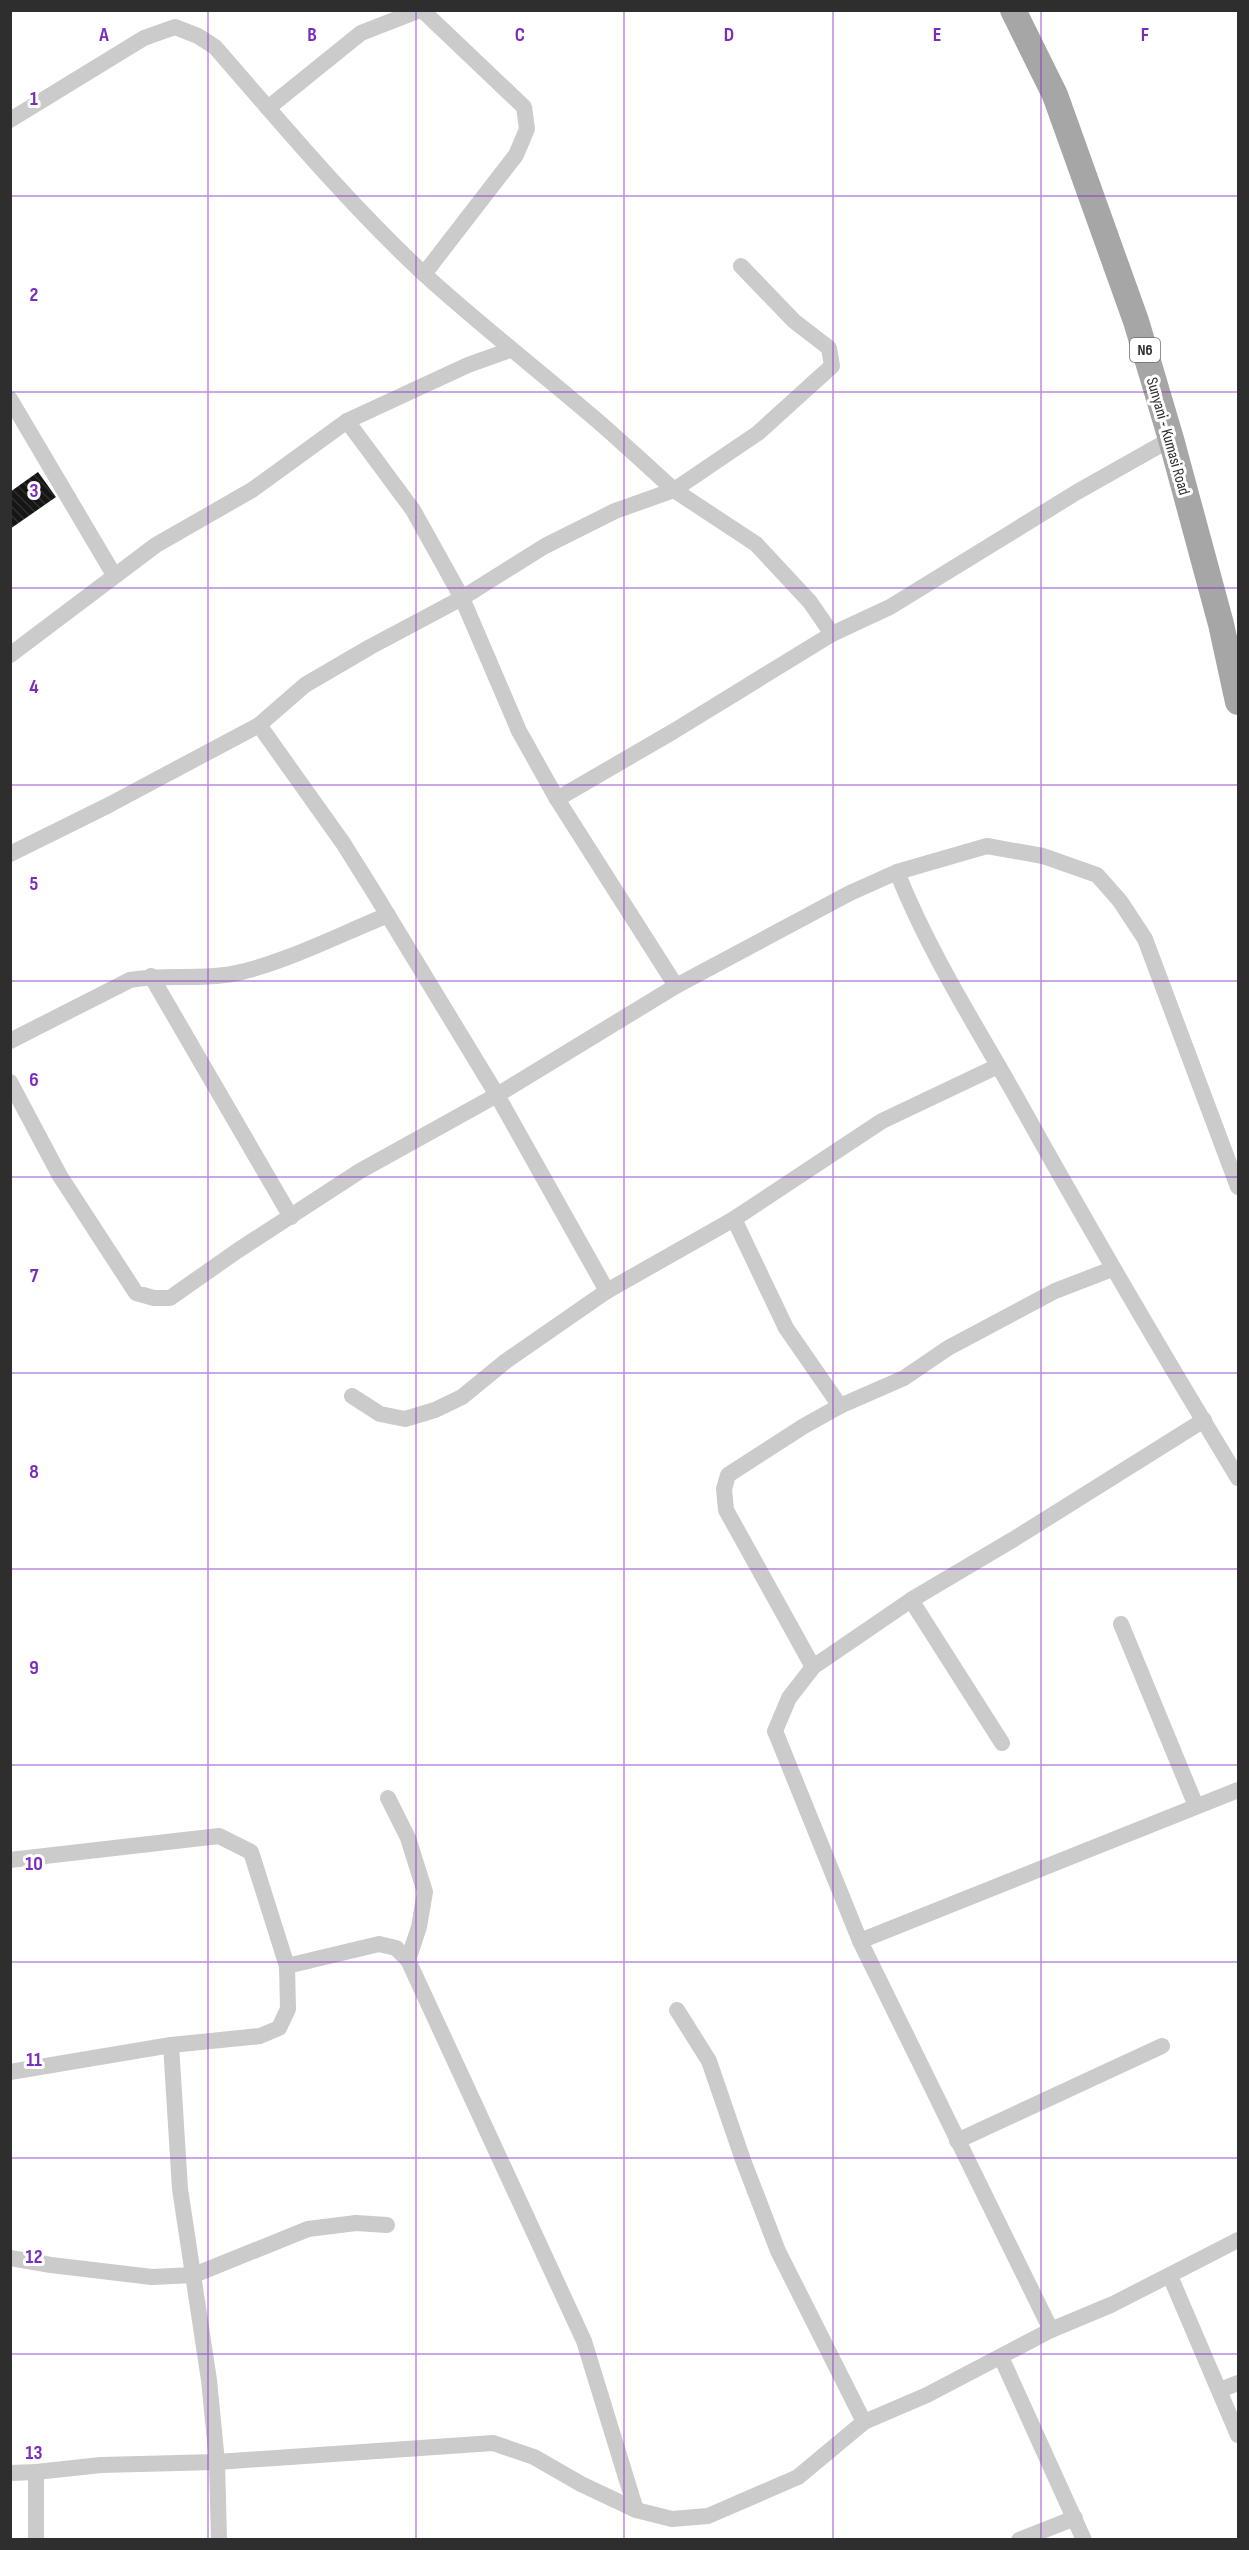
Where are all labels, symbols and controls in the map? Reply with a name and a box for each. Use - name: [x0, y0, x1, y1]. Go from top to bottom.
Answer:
- text: A: [98, 23, 109, 47]
- text: B: [307, 23, 317, 47]
- text: C: [515, 23, 525, 47]
- text: D: [724, 23, 734, 47]
- text: E: [933, 23, 941, 47]
- text: F: [1141, 23, 1149, 47]
- text: 1: [30, 87, 38, 111]
- text: 2: [30, 283, 38, 307]
- road number: N6: [1130, 338, 1160, 362]
- street label: Sunyani - Kumasi Road: [1142, 375, 1193, 497]
- text: 3: [30, 479, 39, 503]
- text: 4: [29, 675, 39, 699]
- text: 5: [30, 872, 39, 896]
- text: 6: [29, 1068, 39, 1092]
- text: 7: [30, 1264, 39, 1288]
- text: 8: [29, 1460, 39, 1484]
- text: 9: [29, 1656, 39, 1680]
- text: 10: [25, 1852, 43, 1876]
- text: 11: [26, 2048, 42, 2072]
- text: 12: [26, 2245, 42, 2269]
- text: 13: [26, 2441, 42, 2465]

